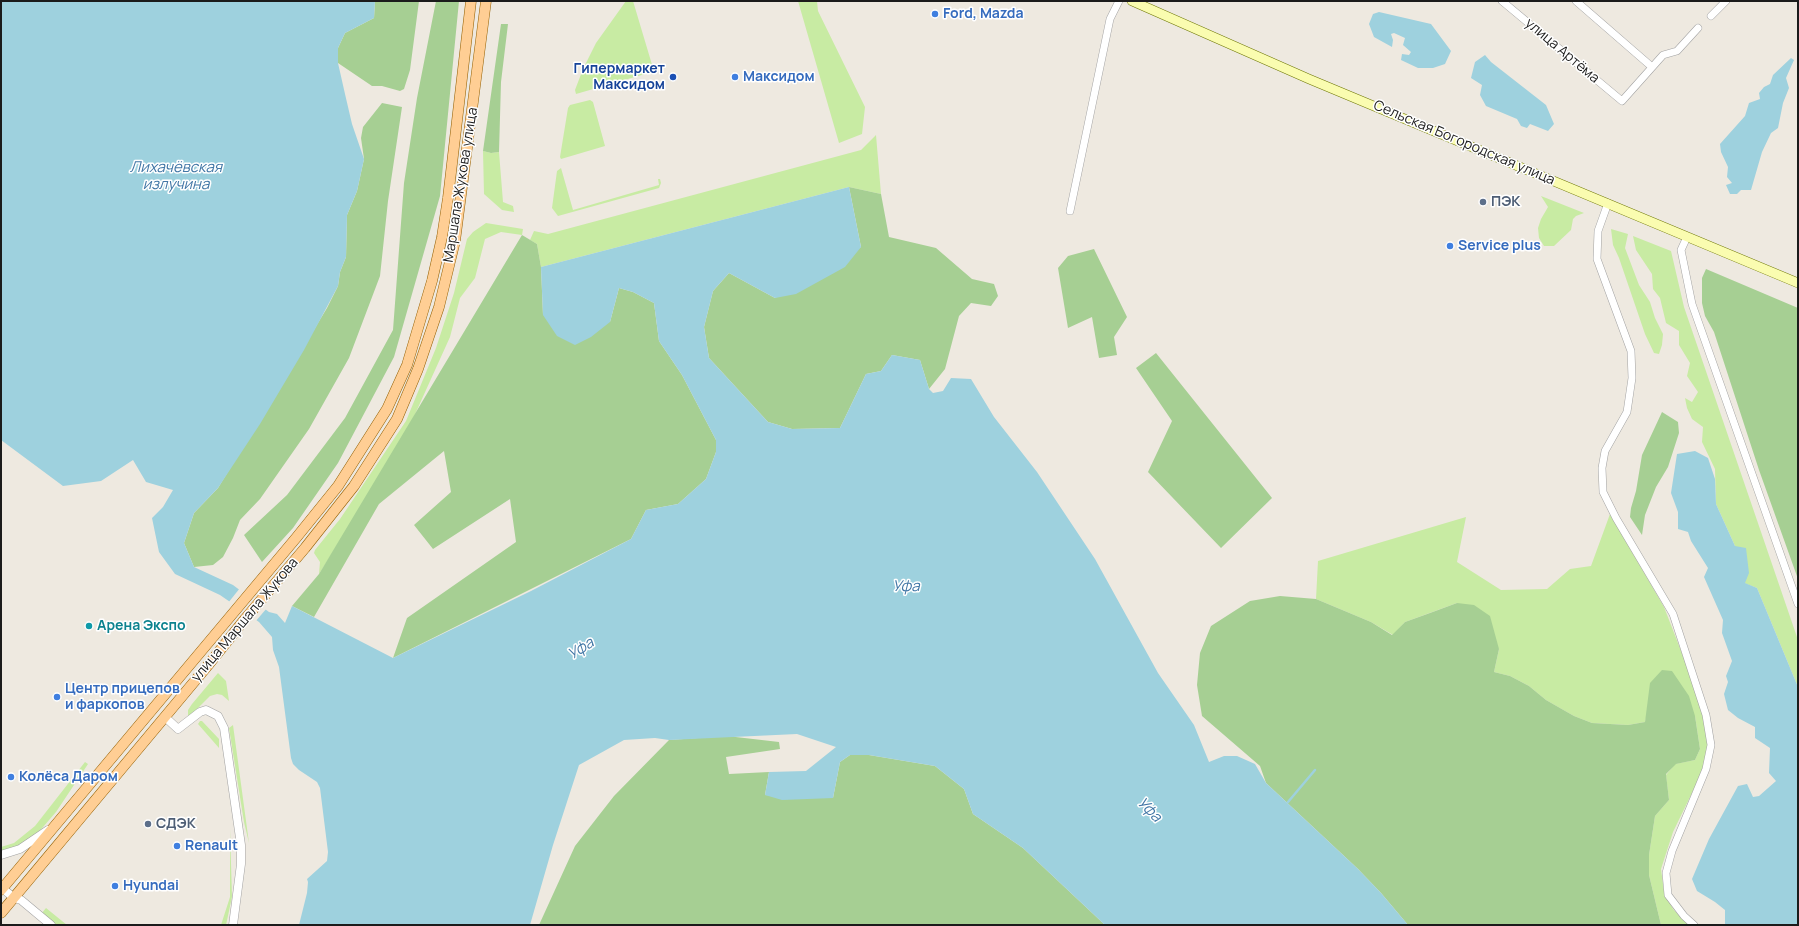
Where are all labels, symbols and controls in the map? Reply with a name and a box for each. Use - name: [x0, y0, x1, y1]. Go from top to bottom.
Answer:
- place label: Ford, Mazda: [943, 6, 1024, 22]
- marker: Ford, Mazda: [930, 9, 940, 19]
- street label: улица Артёма: [1521, 15, 1603, 87]
- place label: Гипермаркет Максидом: [574, 61, 665, 94]
- place label: Максидом: [743, 69, 815, 85]
- marker: Гипермаркет Максидом: [668, 72, 678, 82]
- marker: Максидом: [730, 72, 740, 82]
- street label: Сельская Богородская улица: [1371, 97, 1557, 189]
- street label: Маршала Жукова улица: [440, 106, 482, 264]
- water label: Лихачёвская излучина: [130, 159, 222, 194]
- place label: ПЭК: [1491, 194, 1520, 210]
- marker: ПЭК: [1478, 197, 1488, 207]
- place label: Service plus: [1458, 238, 1541, 254]
- marker: Service plus: [1445, 241, 1455, 251]
- street label: улица Маршала Жукова: [188, 555, 302, 685]
- water label: Уфа: [892, 578, 920, 596]
- place label: Арена Экспо: [97, 618, 186, 634]
- marker: Арена Экспо: [84, 621, 94, 631]
- water label: Уфа: [565, 634, 597, 664]
- place label: Центр прицепов и фаркопов: [65, 681, 180, 714]
- marker: Центр прицепов и фаркопов: [52, 692, 62, 702]
- place label: Колёса Даром: [19, 769, 118, 785]
- marker: Колёса Даром: [6, 772, 16, 782]
- water label: Уфа: [1133, 794, 1165, 826]
- place label: СДЭК: [156, 816, 196, 832]
- marker: СДЭК: [143, 819, 153, 829]
- place label: Renault: [185, 838, 238, 854]
- marker: Renault: [172, 841, 182, 851]
- place label: Hyundai: [123, 878, 179, 894]
- marker: Hyundai: [110, 881, 120, 891]

